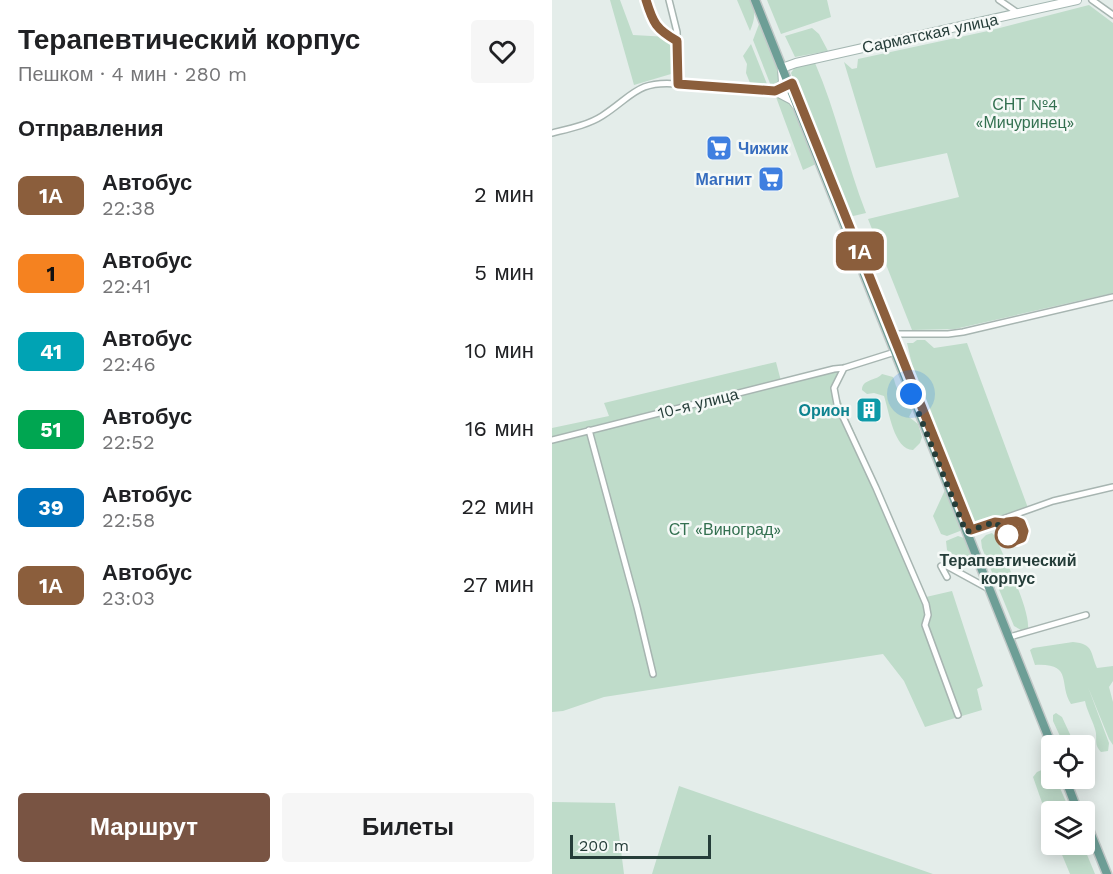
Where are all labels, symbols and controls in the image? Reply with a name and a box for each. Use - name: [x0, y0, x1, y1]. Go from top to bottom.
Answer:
- street label: Сарматская улица: [860, 10, 1000, 57]
- button: heart: [471, 20, 534, 83]
- text: Терапевтический корпус: [18, 23, 360, 56]
- text: Пешком · 4 мин · 280 m: [18, 62, 247, 86]
- park label: СНТ №4 «Мичуринец»: [976, 95, 1075, 132]
- text: Отправления: [18, 116, 164, 141]
- supermarket icon: Чижик: [704, 133, 734, 163]
- place label: Чижик: [738, 139, 789, 158]
- supermarket icon: Магнит: [756, 164, 786, 194]
- text: Автобус: [102, 170, 192, 195]
- place label: Магнит: [696, 170, 752, 189]
- text: 2 мин: [474, 182, 534, 207]
- text: 1А: [39, 183, 63, 208]
- text: 22:38: [102, 196, 155, 220]
- line badge: 1А: [833, 232, 887, 270]
- text: 1А: [848, 239, 872, 264]
- text: Автобус: [102, 248, 192, 273]
- text: 5 мин: [474, 260, 534, 285]
- text: 1: [46, 261, 56, 286]
- text: 22:41: [102, 274, 151, 298]
- text: Автобус: [102, 326, 192, 351]
- text: 10 мин: [465, 338, 534, 363]
- text: 41: [40, 339, 62, 364]
- text: 22:46: [102, 352, 156, 376]
- your location: [896, 379, 926, 409]
- street label: 10-я улица: [656, 384, 741, 423]
- building icon: Орион: [854, 395, 884, 425]
- place label: Орион: [799, 401, 850, 420]
- text: Автобус: [102, 404, 192, 429]
- text: 16 мин: [465, 416, 534, 441]
- text: 51: [40, 417, 62, 442]
- text: 22:52: [102, 430, 155, 454]
- text: Автобус: [102, 482, 192, 507]
- text: 22 мин: [461, 494, 534, 519]
- text: 39: [38, 495, 64, 520]
- text: 22:58: [102, 508, 155, 532]
- park label: СТ «Виноград»: [669, 520, 781, 539]
- marker: Терапевтический корпус: [995, 522, 1021, 548]
- place label: Терапевтический корпус: [940, 551, 1076, 588]
- text: Автобус: [102, 560, 192, 585]
- text: 27 мин: [463, 572, 534, 597]
- text: 1А: [39, 573, 63, 598]
- text: 23:03: [102, 586, 155, 610]
- map controls: [1041, 735, 1095, 855]
- button: locate: [1041, 735, 1095, 789]
- button: Маршрут: [18, 793, 270, 862]
- button: Билеты: [282, 793, 534, 862]
- button: layers: [1041, 801, 1095, 855]
- scale bar: [570, 832, 711, 860]
- text: 200 m: [579, 836, 629, 855]

